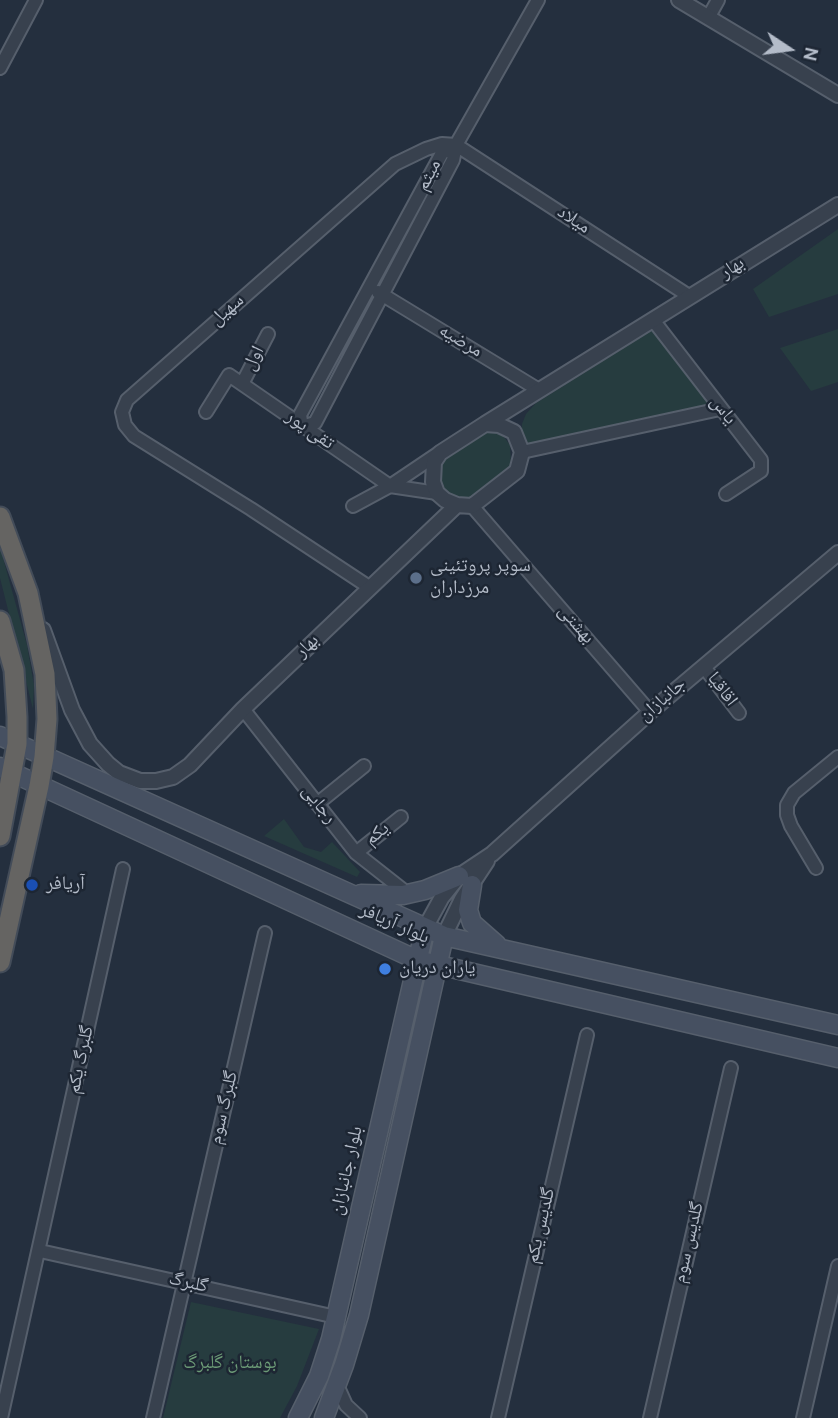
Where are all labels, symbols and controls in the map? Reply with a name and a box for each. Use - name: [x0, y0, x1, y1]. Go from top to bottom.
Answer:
- north arrow: [754, 14, 824, 84]
- text: N: [796, 44, 823, 63]
- street label: میثم: [412, 156, 448, 196]
- street label: میلاد: [552, 202, 594, 240]
- street label: بهار: [717, 253, 749, 285]
- street label: سهیل: [206, 290, 250, 332]
- street label: مرضیه: [434, 320, 486, 364]
- street label: اول: [239, 343, 271, 375]
- street label: یاس: [704, 392, 740, 430]
- street label: تقی پور: [280, 406, 338, 456]
- place label: سوپر پروتئینی مرزداران: [430, 556, 531, 600]
- marker: سوپر پروتئینی مرزداران: [408, 570, 424, 586]
- street label: بهشتی: [552, 601, 598, 649]
- street label: بهار: [291, 630, 325, 664]
- street label: اقاقیا: [701, 668, 741, 712]
- street label: جانبازان: [635, 674, 691, 728]
- street label: رجایی: [296, 781, 340, 829]
- street label: یکم: [361, 818, 395, 852]
- place label: آریافر: [46, 874, 85, 896]
- marker: آریافر: [24, 877, 40, 893]
- street label: بلوار آریافر: [356, 900, 432, 950]
- place label: یاران دریان: [399, 958, 475, 980]
- marker: یاران دریان: [377, 961, 393, 977]
- street label: گلبرگ یکم: [64, 1024, 100, 1096]
- street label: گلبرگ سوم: [205, 1069, 245, 1147]
- street label: بلوار جانبازان: [327, 1124, 369, 1218]
- street label: گلدیس یکم: [522, 1186, 562, 1266]
- street label: گلدیس سوم: [670, 1200, 710, 1286]
- street label: گلبرگ: [166, 1268, 210, 1300]
- park label: بوستان گلبرگ: [183, 1353, 277, 1375]

